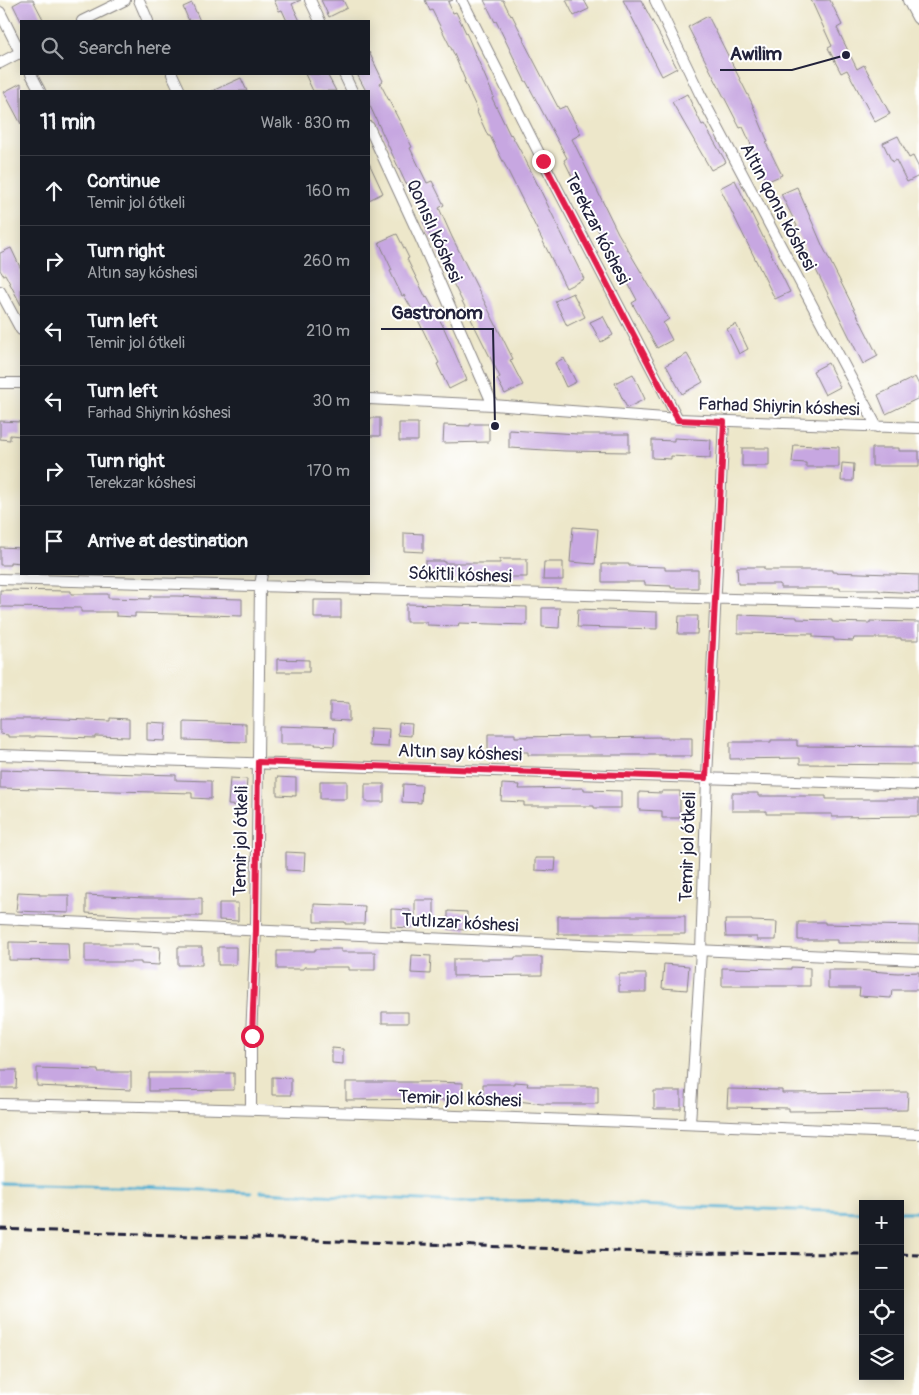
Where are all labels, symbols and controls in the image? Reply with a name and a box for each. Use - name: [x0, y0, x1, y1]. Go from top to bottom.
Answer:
- search box: [20, 20, 370, 75]
- icon: search: [38, 34, 66, 62]
- text: Search here: [78, 36, 171, 60]
- callout: Awilim: [720, 36, 792, 70]
- text: Awilim: [730, 42, 782, 66]
- text: 11 min: [40, 109, 95, 136]
- text: Walk · 830 m: [261, 113, 350, 133]
- street label: Altın qonıs kóshesi: [735, 139, 821, 275]
- route end: [532, 150, 555, 173]
- text: Continue: [87, 169, 160, 193]
- street label: Terekzar kóshesi: [559, 169, 635, 289]
- street label: Qonıslı kóshesi: [401, 176, 467, 286]
- icon: ahead: [40, 177, 68, 205]
- text: 160 m: [306, 181, 350, 201]
- text: Temir jol ótkeli: [87, 193, 185, 213]
- text: Turn right: [87, 239, 165, 263]
- icon: right: [40, 247, 68, 275]
- text: 260 m: [303, 251, 350, 271]
- text: Altın say kóshesi: [87, 263, 197, 283]
- callout: Gastronom: [381, 295, 493, 329]
- text: Gastronom: [391, 301, 483, 325]
- text: Turn left: [87, 309, 157, 333]
- icon: left: [40, 317, 68, 345]
- text: 210 m: [306, 321, 350, 341]
- text: Temir jol ótkeli: [87, 333, 185, 353]
- text: Turn left: [87, 379, 157, 403]
- icon: left: [40, 387, 68, 415]
- text: 30 m: [312, 391, 350, 411]
- street label: Farhad Shiyrin kóshesi: [698, 393, 860, 421]
- text: Farhad Shiyrin kóshesi: [87, 403, 231, 423]
- text: Turn right: [87, 449, 165, 473]
- icon: right: [40, 457, 68, 485]
- text: 170 m: [307, 461, 350, 481]
- text: Terekzar kóshesi: [87, 473, 196, 493]
- icon: arrive: [40, 527, 68, 555]
- text: Arrive at destination: [87, 529, 248, 553]
- street label: Sókitli kóshesi: [408, 562, 512, 588]
- street label: Altın say kóshesi: [398, 739, 522, 767]
- street label: Temir jol ótkeli: [229, 786, 253, 896]
- street label: Temir jol ótkeli: [675, 792, 701, 902]
- street label: Tutlızar kóshesi: [401, 908, 519, 938]
- route start: [241, 1025, 264, 1048]
- street label: Temir jol kóshesi: [398, 1085, 522, 1113]
- map controls: [859, 1200, 904, 1380]
- button: +: [859, 1200, 904, 1245]
- button: −: [859, 1245, 904, 1290]
- button: locate: [859, 1290, 904, 1335]
- button: layers: [859, 1335, 904, 1380]

